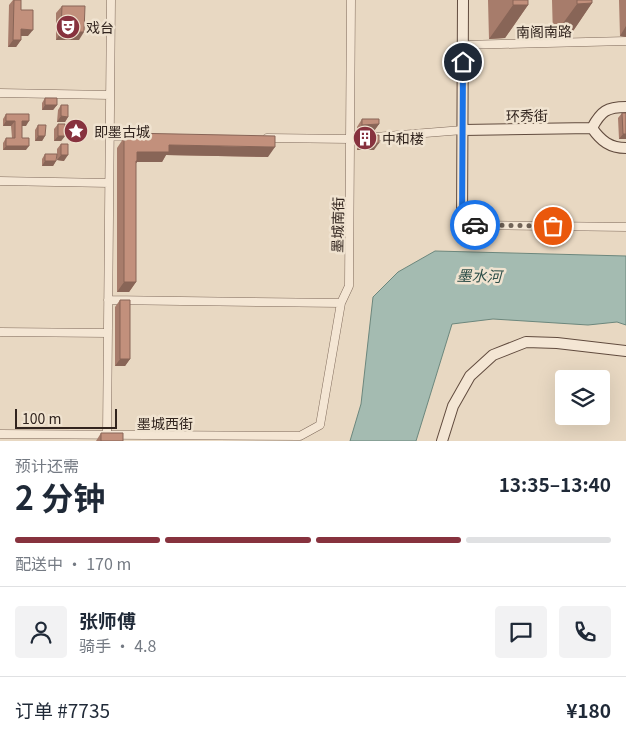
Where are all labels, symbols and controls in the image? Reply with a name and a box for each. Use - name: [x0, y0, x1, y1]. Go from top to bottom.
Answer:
- theatre icon: 戏台: [55, 14, 81, 40]
- place label: 戏台: [86, 17, 114, 37]
- street label: 南阁南路: [516, 21, 572, 41]
- pin: [442, 41, 484, 83]
- icon: home: [449, 48, 477, 76]
- street label: 环秀街: [506, 105, 548, 125]
- place icon: 即墨古城: [63, 118, 89, 144]
- place label: 即墨古城: [94, 121, 150, 141]
- building icon: 中和楼: [352, 125, 378, 151]
- place label: 中和楼: [382, 128, 424, 148]
- street label: 墨城南街: [327, 197, 347, 253]
- courier: [450, 200, 500, 250]
- pin: [532, 205, 574, 247]
- icon: car: [461, 211, 489, 239]
- icon: bag: [539, 212, 567, 240]
- water label: 墨水河: [456, 264, 505, 286]
- map controls: [555, 370, 610, 425]
- button: layers: [555, 370, 610, 425]
- scale bar: [15, 406, 118, 429]
- text: 100 m: [22, 408, 61, 428]
- street label: 墨城西街: [137, 413, 193, 433]
- text: 预计还需: [15, 453, 79, 477]
- text: 13:35–13:40: [499, 470, 611, 497]
- text: 2 分钟: [15, 473, 105, 519]
- text: 配送中 · 170 m: [15, 551, 131, 575]
- button: person: [15, 606, 67, 658]
- text: 张师傅: [79, 606, 136, 633]
- button: chat: [495, 606, 547, 658]
- button: phone: [559, 606, 611, 658]
- text: 骑手 · 4.8: [79, 633, 156, 657]
- text: 订单 #7735: [15, 696, 110, 723]
- text: ¥180: [566, 696, 611, 723]

